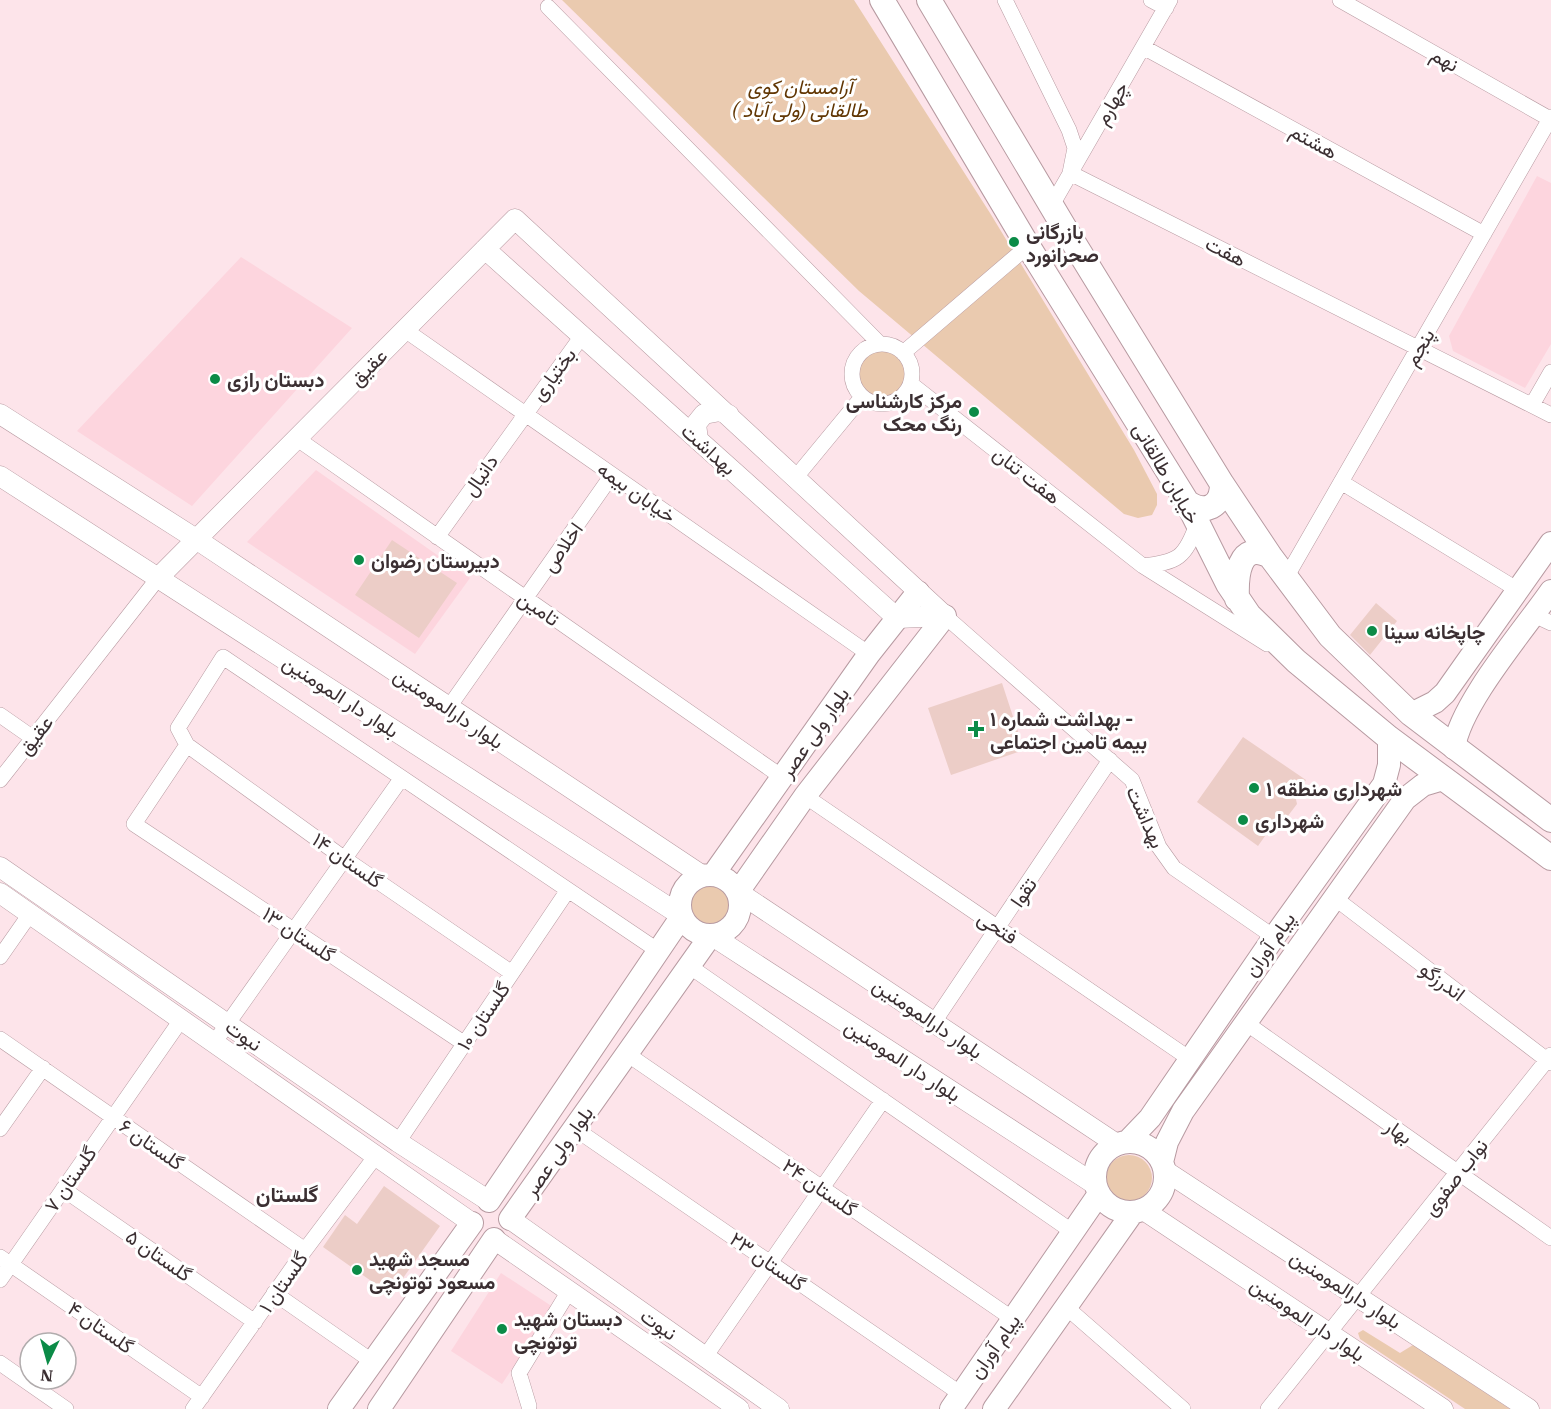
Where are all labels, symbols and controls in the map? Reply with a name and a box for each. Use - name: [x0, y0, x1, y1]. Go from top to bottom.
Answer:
- street label: نهم: [1426, 40, 1464, 78]
- park label: آرامستان کوی طالقانی (ولی آباد ): [732, 73, 869, 123]
- street label: چهارم: [1088, 76, 1135, 130]
- street label: هشتم: [1285, 117, 1343, 165]
- place label: بازرگانی صحرانورد: [1026, 218, 1099, 268]
- street label: هفت: [1201, 229, 1251, 273]
- marker: بازرگانی صحرانورد: [1007, 235, 1021, 249]
- street label: پنجم: [1397, 323, 1441, 371]
- street label: عقیق: [343, 342, 393, 392]
- street label: بختیاری: [524, 342, 582, 406]
- place label: دبستان رازی: [227, 366, 324, 393]
- marker: دبستان رازی: [208, 372, 222, 386]
- place label: مرکز کارشناسی رنگ محک: [846, 387, 962, 437]
- marker: مرکز کارشناسی رنگ محک: [967, 405, 981, 419]
- street label: بهداشت: [676, 417, 742, 481]
- street label: خیابان طالقانی: [1127, 417, 1207, 529]
- street label: هفت تنان: [987, 440, 1067, 510]
- street label: دانیال: [456, 449, 504, 501]
- street label: خیابان بیمه: [592, 455, 682, 529]
- street label: اخلاص: [535, 517, 589, 577]
- place label: دبیرستان رضوان: [371, 547, 500, 574]
- marker: دبیرستان رضوان: [352, 553, 366, 567]
- street label: تامین: [513, 584, 565, 632]
- place label: چاپخانه سینا: [1384, 618, 1485, 646]
- marker: چاپخانه سینا: [1365, 624, 1379, 638]
- street label: بلوار دار المومنین: [278, 648, 404, 744]
- street label: بلوار دارالمومنین: [389, 661, 509, 755]
- street label: بلوار ولی عصر: [772, 681, 855, 784]
- place label: بهداشت شماره ۱ - بیمه تامین اجتماعی: [990, 705, 1147, 755]
- street label: عقیق: [11, 710, 59, 760]
- marker: بهداشت شماره ۱ - بیمه تامین اجتماعی: [967, 720, 985, 738]
- place label: شهرداری منطقه ۱: [1266, 775, 1402, 802]
- marker: شهرداری منطقه ۱: [1247, 781, 1261, 795]
- street label: بهداشت: [1120, 782, 1172, 852]
- place label: شهرداری: [1255, 807, 1324, 834]
- marker: شهرداری: [1236, 813, 1250, 827]
- street label: گلستان ۱۴: [307, 826, 389, 894]
- street label: تقوا: [1003, 872, 1043, 912]
- street label: گلستان ۱۳: [257, 900, 341, 968]
- street label: فتحی: [973, 904, 1023, 950]
- street label: پیام آوران: [1237, 906, 1302, 982]
- street label: اندرزگو: [1415, 955, 1471, 1007]
- street label: بلوار دارالمومنین: [868, 971, 988, 1065]
- street label: گلستان ۱۰: [450, 976, 516, 1056]
- street label: بلوار دار المومنین: [840, 1012, 966, 1108]
- street label: نبوت: [220, 1013, 268, 1057]
- street label: بلوار ولی عصر: [516, 1100, 599, 1203]
- street label: بهار: [1379, 1111, 1418, 1150]
- street label: گلستان ۶: [114, 1112, 190, 1176]
- street label: نواب صفوی: [1416, 1133, 1494, 1221]
- street label: گلستان ۷: [37, 1140, 103, 1217]
- street label: گلستان ۲۴: [777, 1152, 863, 1223]
- district label: گلستان: [256, 1180, 318, 1208]
- street label: گلستان ۵: [121, 1222, 198, 1288]
- street label: گلستان ۲۳: [725, 1225, 811, 1297]
- street label: بلوار دارالمومنین: [1285, 1243, 1407, 1335]
- place label: مسجد شهید مسعود توتونچی: [369, 1245, 495, 1296]
- street label: گلستان ۱: [252, 1246, 314, 1318]
- marker: مسجد شهید مسعود توتونچی: [350, 1263, 364, 1277]
- street label: بلوار دار المومنین: [1245, 1270, 1371, 1368]
- street label: گلستان ۴: [63, 1295, 139, 1360]
- street label: نبوت: [635, 1302, 683, 1346]
- place label: دبستان شهید توتونچی: [514, 1305, 623, 1356]
- street label: پیام آوران: [962, 1308, 1027, 1384]
- marker: دبستان شهید توتونچی: [495, 1322, 509, 1336]
- north arrow: [18, 1331, 78, 1391]
- text: N: [40, 1365, 54, 1386]

